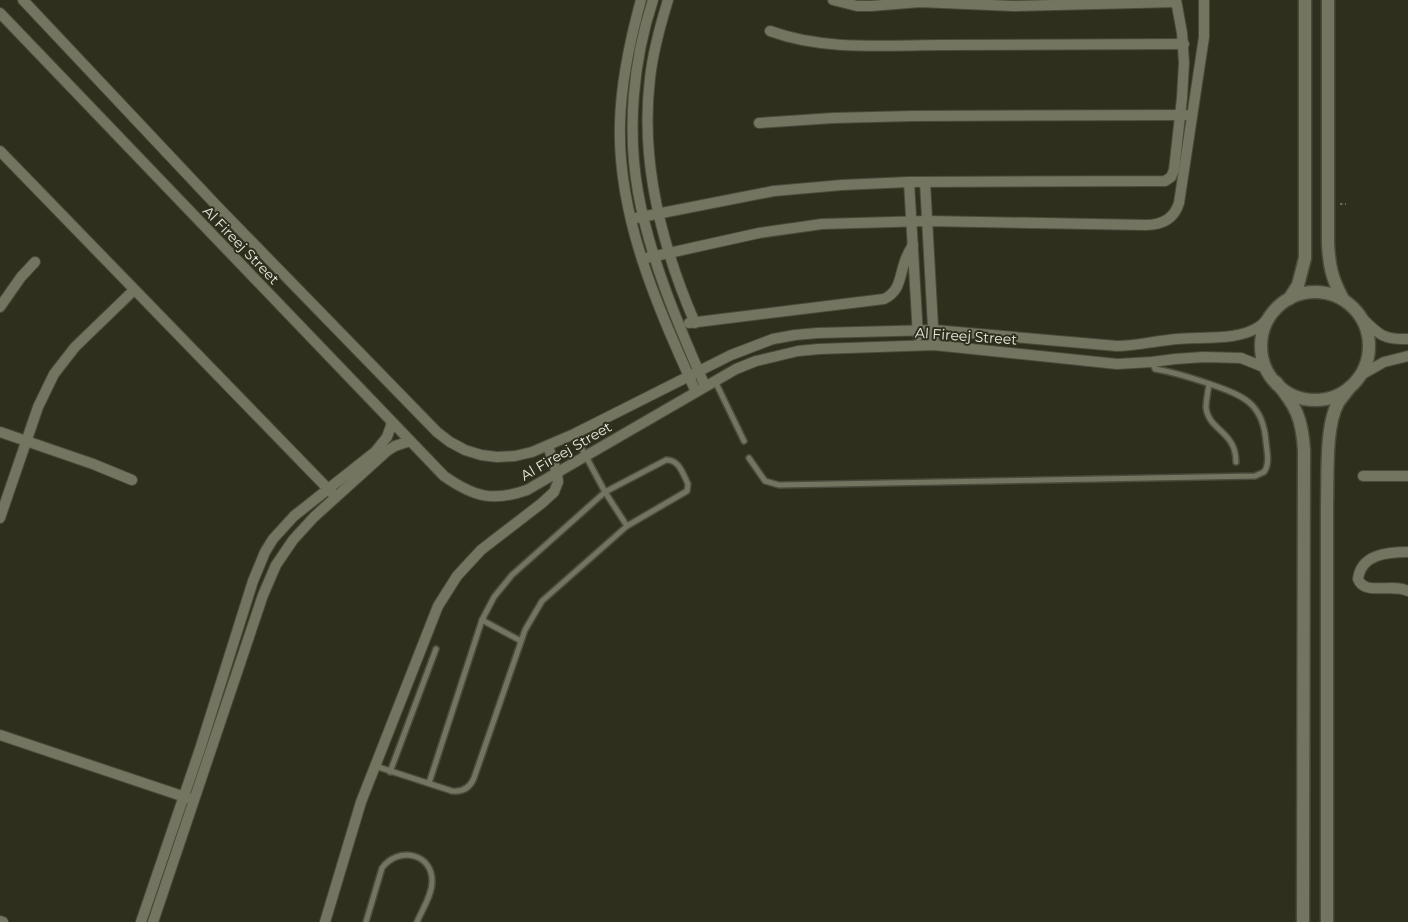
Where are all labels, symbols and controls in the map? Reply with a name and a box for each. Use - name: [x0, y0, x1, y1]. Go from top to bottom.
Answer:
- street label: Al Fireej Street: [199, 202, 283, 288]
- street label: Al Fireej Street: [914, 323, 1018, 349]
- street label: Al Fireej Street: [517, 418, 615, 484]

